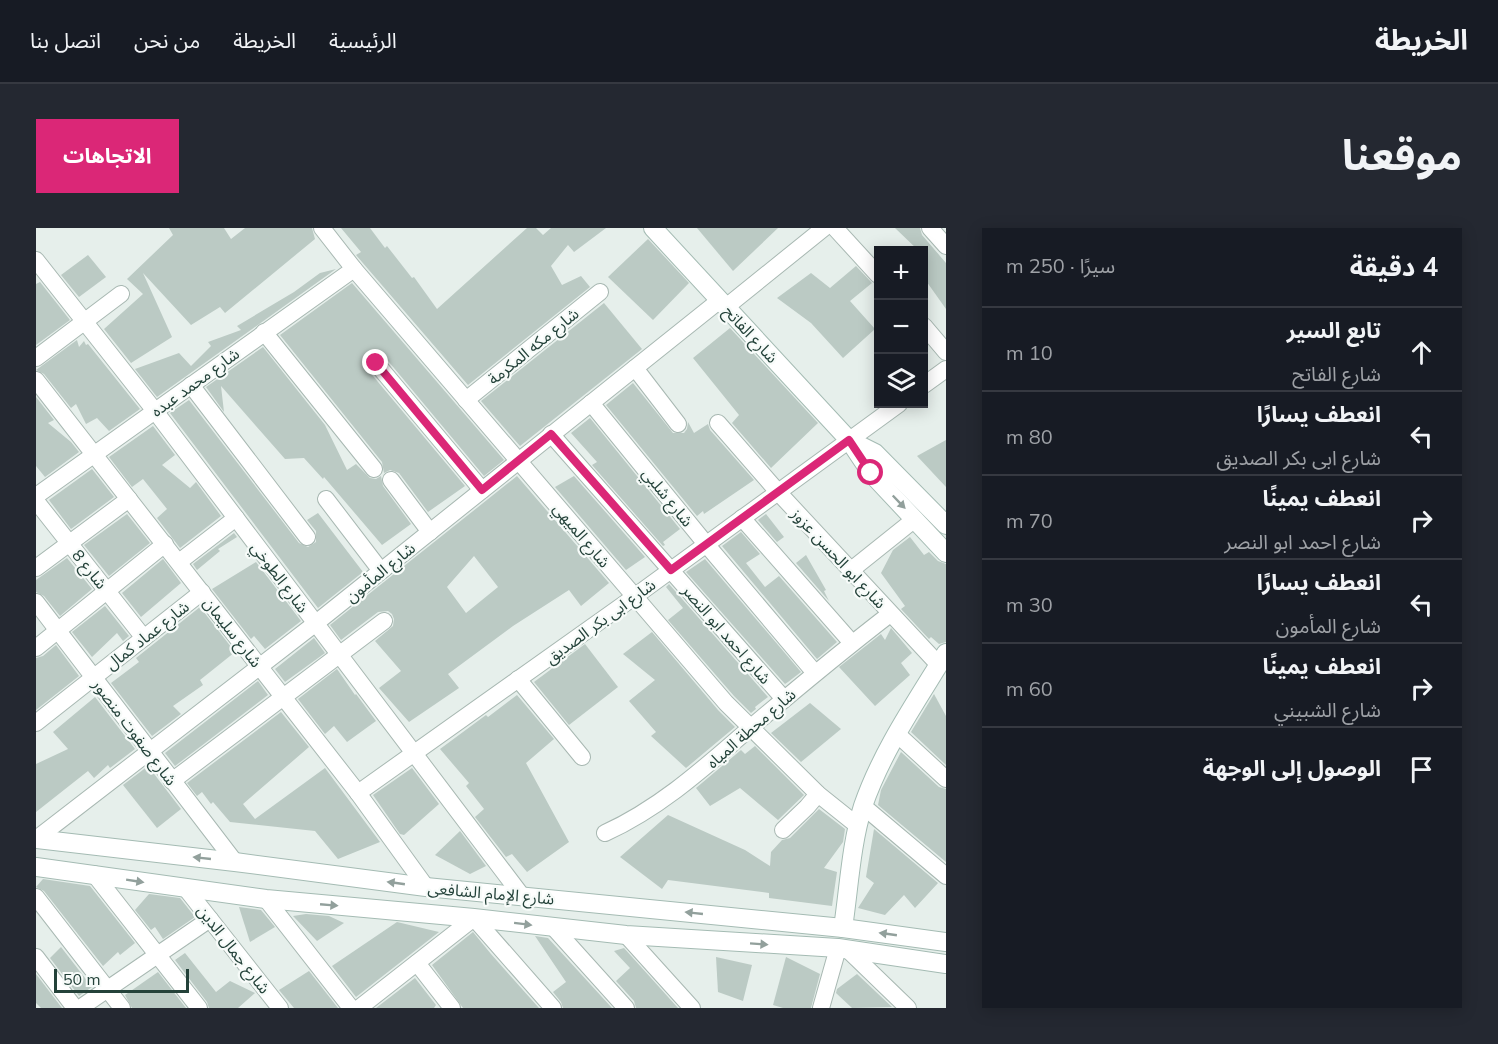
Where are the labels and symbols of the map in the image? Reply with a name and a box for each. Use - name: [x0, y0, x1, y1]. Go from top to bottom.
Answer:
- street label: شارع الفاتح: [717, 301, 783, 369]
- street label: شارع مكه المكرمة: [484, 303, 584, 391]
- street label: شارع محمد عبده: [147, 343, 245, 423]
- route end: [362, 349, 388, 375]
- route start: [857, 459, 883, 485]
- street label: شارع شلبي: [636, 464, 698, 532]
- one-way arrow: [891, 494, 905, 508]
- street label: شارع الميهي: [547, 499, 615, 573]
- street label: شارع ابو الحسن عزوز: [784, 503, 891, 614]
- street label: شارع الطوخي: [245, 538, 313, 618]
- street label: شارع المأمون: [341, 538, 421, 609]
- street label: شارع 8: [66, 545, 112, 595]
- street label: شارع ابى بكر الصديق: [541, 574, 661, 670]
- street label: شارع احمد ابو النصر: [675, 579, 776, 690]
- street label: شارع سليمان: [197, 593, 267, 673]
- street label: شارع عماد كمال: [101, 596, 195, 676]
- street label: شارع صفوت منصور: [86, 674, 181, 791]
- street label: شارع محطة المياه: [702, 684, 802, 774]
- one-way arrow: [193, 854, 212, 863]
- one-way arrow: [126, 877, 145, 886]
- street label: شارع الإمام الشافعى: [427, 878, 555, 911]
- one-way arrow: [386, 879, 405, 888]
- one-way arrow: [319, 900, 338, 910]
- street label: شارع جمال الدين: [191, 901, 275, 999]
- one-way arrow: [685, 908, 704, 918]
- one-way arrow: [514, 919, 533, 928]
- one-way arrow: [878, 929, 897, 939]
- one-way arrow: [750, 939, 769, 948]
- scale bar: [54, 966, 189, 994]

